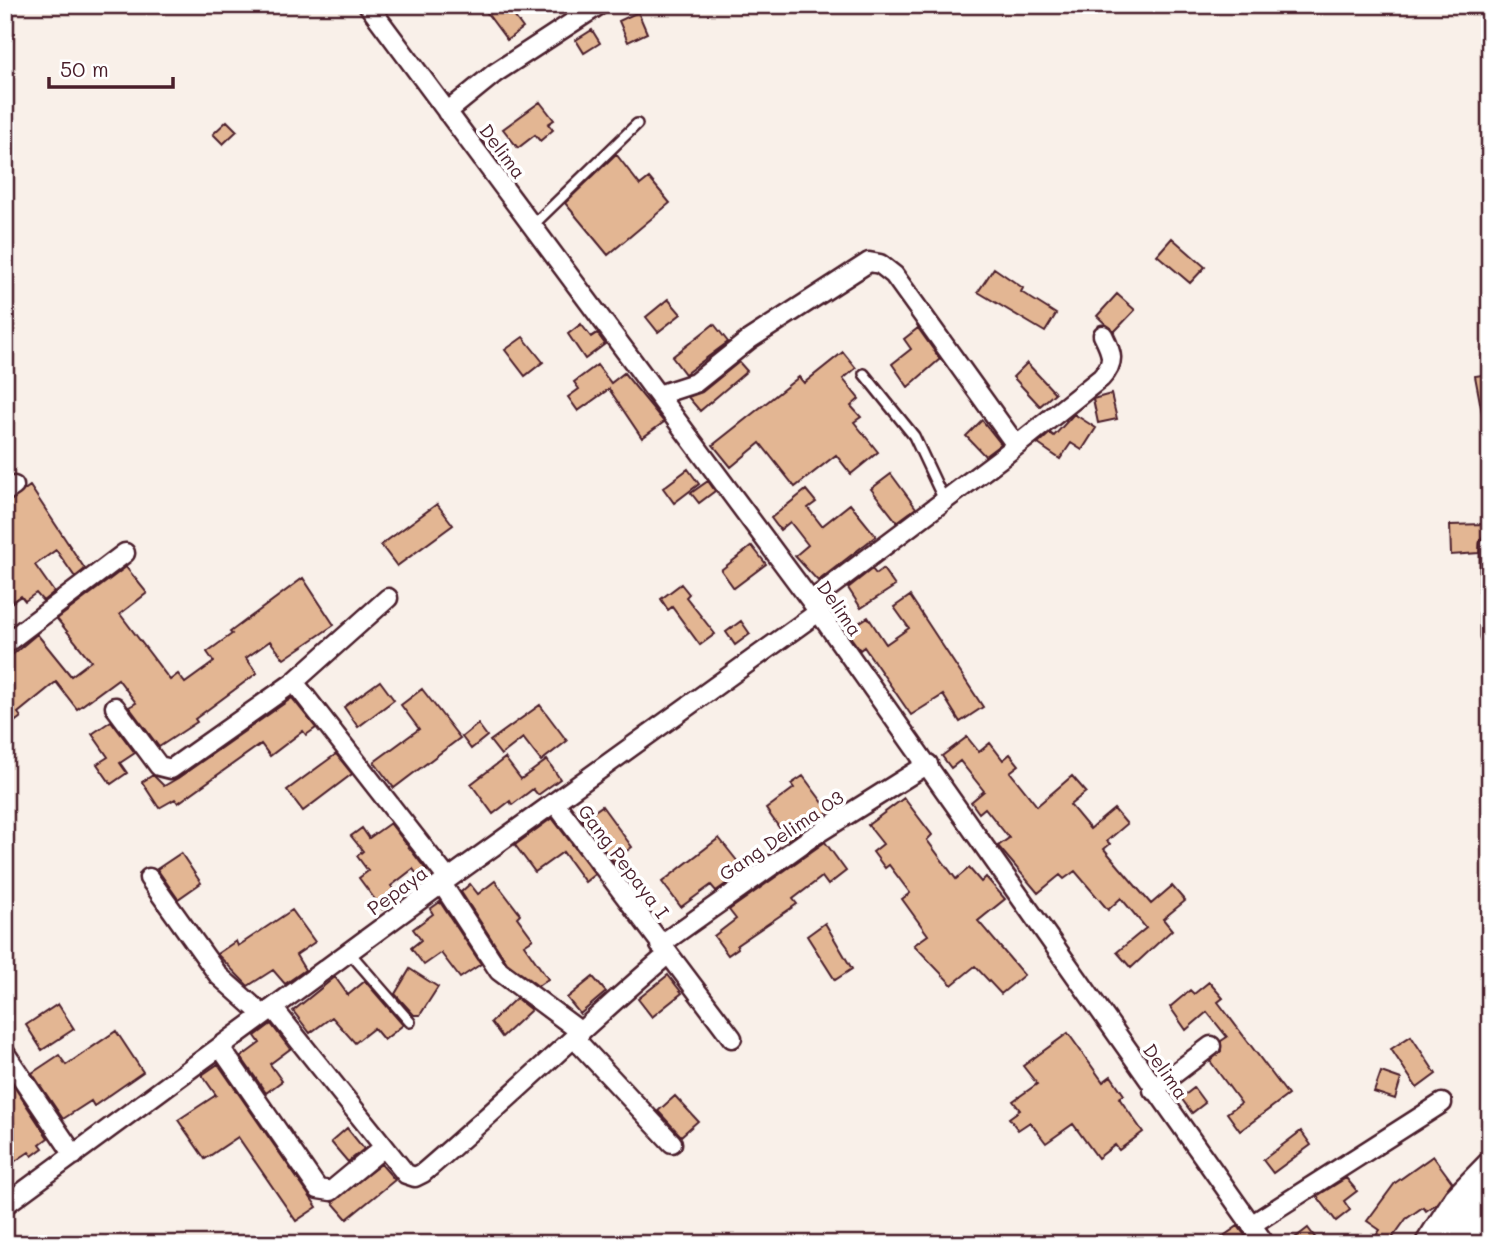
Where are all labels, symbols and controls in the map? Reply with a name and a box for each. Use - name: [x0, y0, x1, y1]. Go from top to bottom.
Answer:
- scale bar: [49, 46, 173, 90]
- text: 50 m: [60, 55, 109, 82]
- street label: Delima: [474, 119, 532, 183]
- street label: Delima: [812, 575, 868, 641]
- street label: Gang Delima 03: [714, 784, 848, 886]
- street label: Gang Pepaya I: [573, 799, 675, 923]
- street label: Pepaya: [362, 860, 432, 920]
- street label: Delima: [1138, 1038, 1194, 1104]

